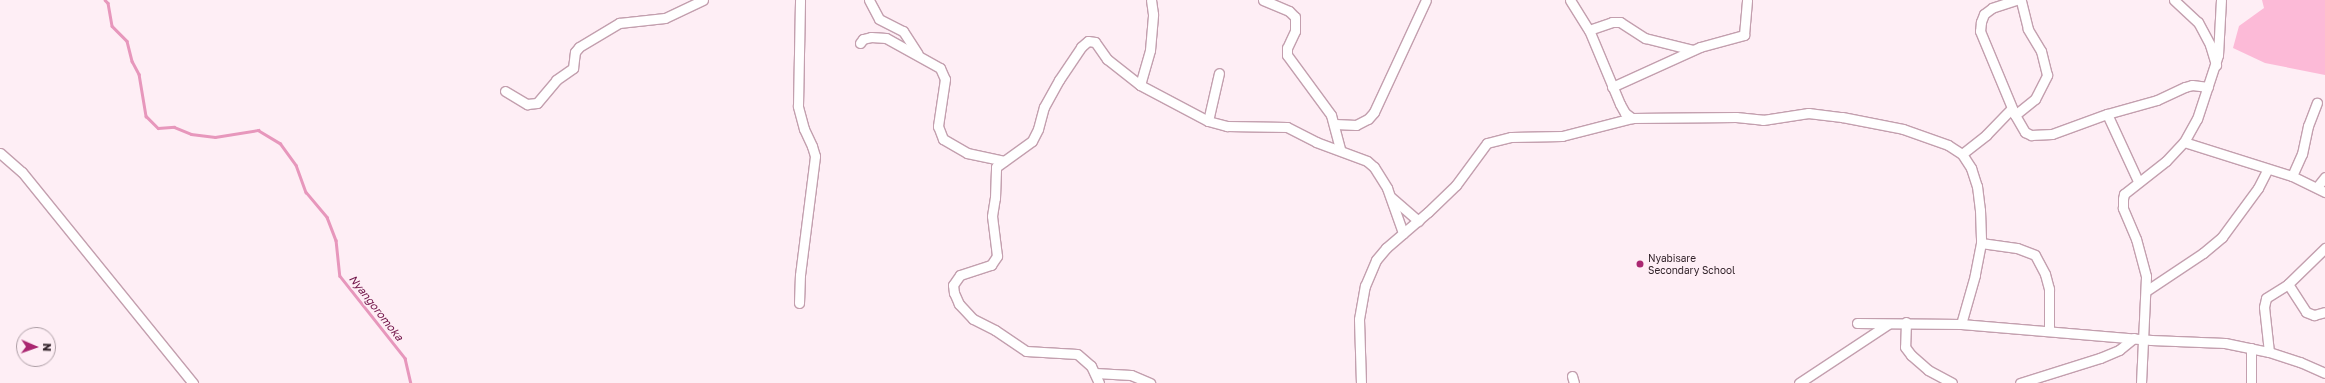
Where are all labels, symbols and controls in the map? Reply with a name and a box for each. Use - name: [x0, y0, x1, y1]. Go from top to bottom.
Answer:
- place label: Nyabisare Secondary School: [1648, 252, 1735, 276]
- marker: Nyabisare Secondary School: [1635, 259, 1645, 269]
- water label: Nyangoromoka: [346, 272, 406, 344]
- north arrow: [16, 327, 56, 367]
- text: N: [41, 343, 54, 352]

